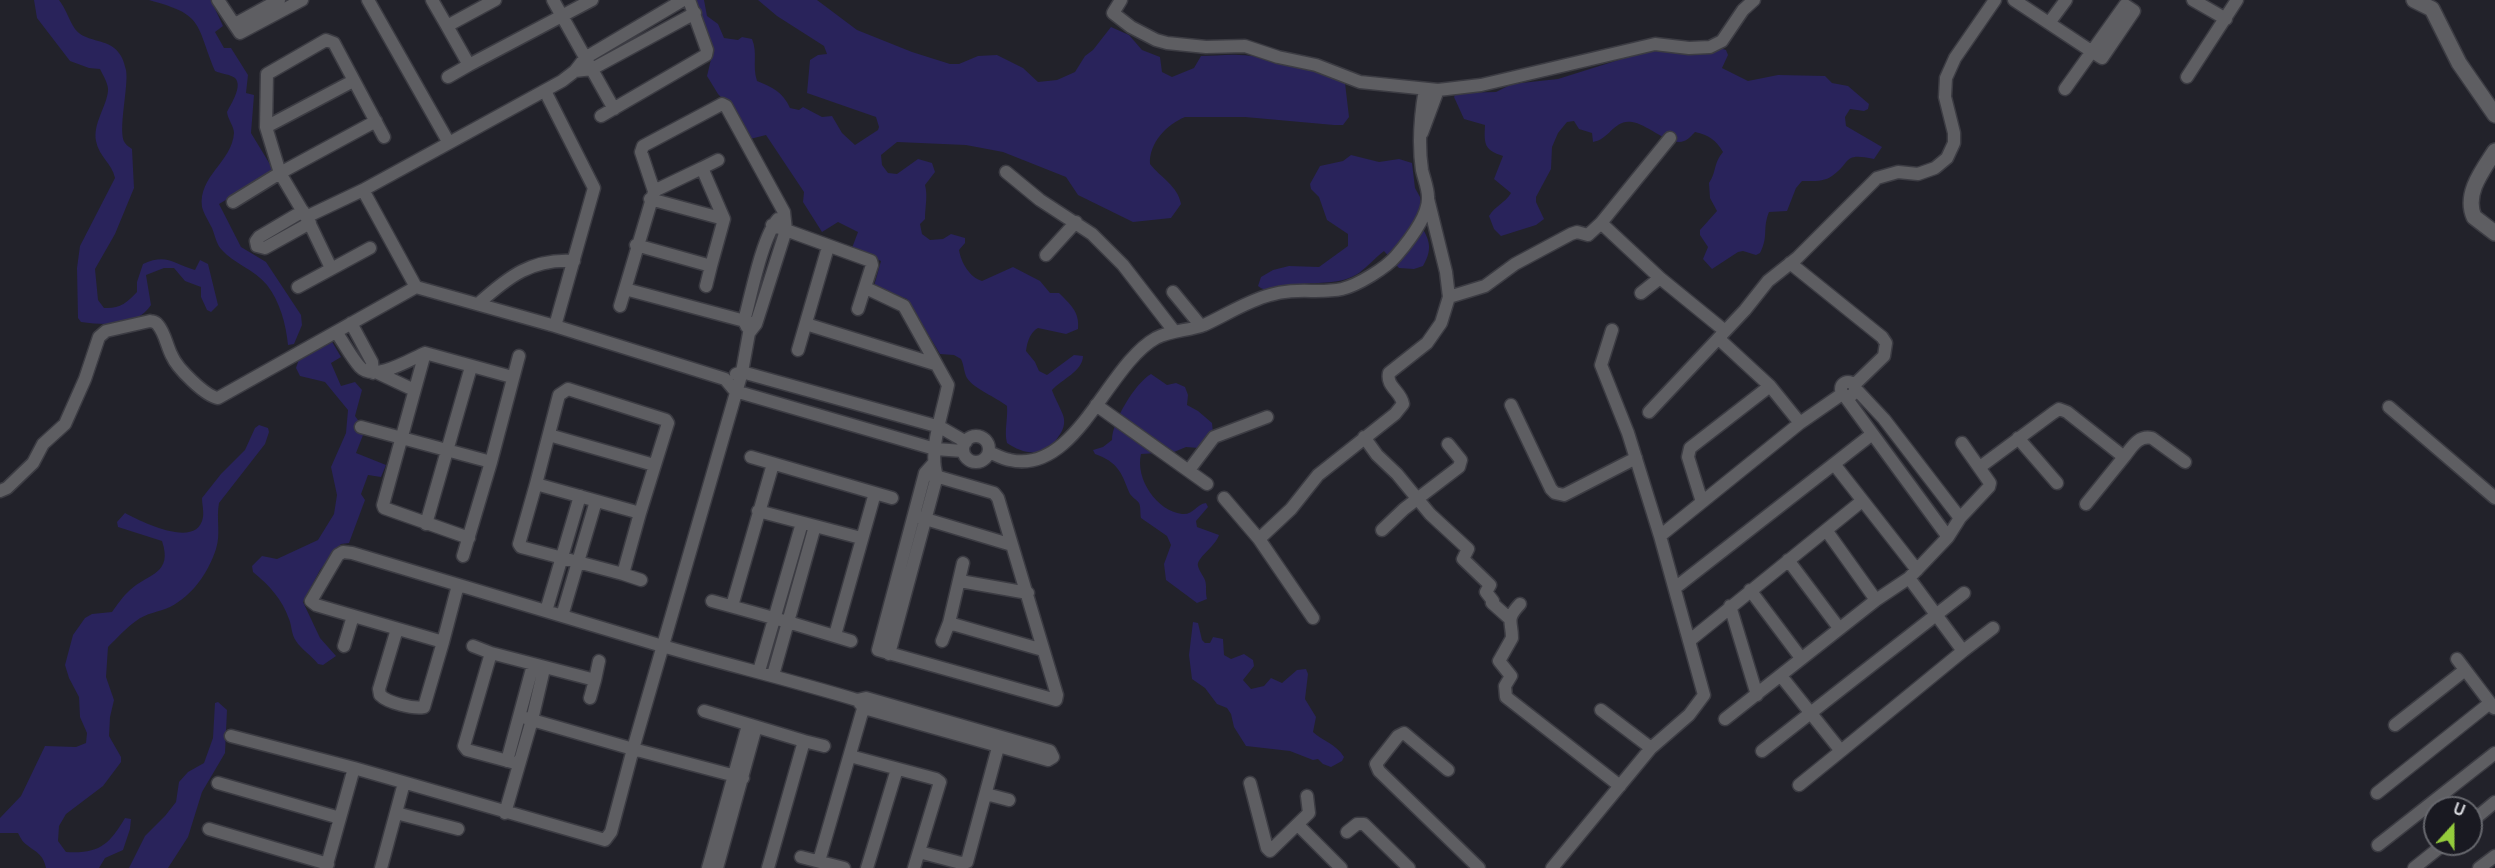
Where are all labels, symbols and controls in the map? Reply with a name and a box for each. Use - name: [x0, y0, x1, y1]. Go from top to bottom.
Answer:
- north arrow: [2423, 796, 2483, 856]
- text: U: [2450, 800, 2468, 822]

